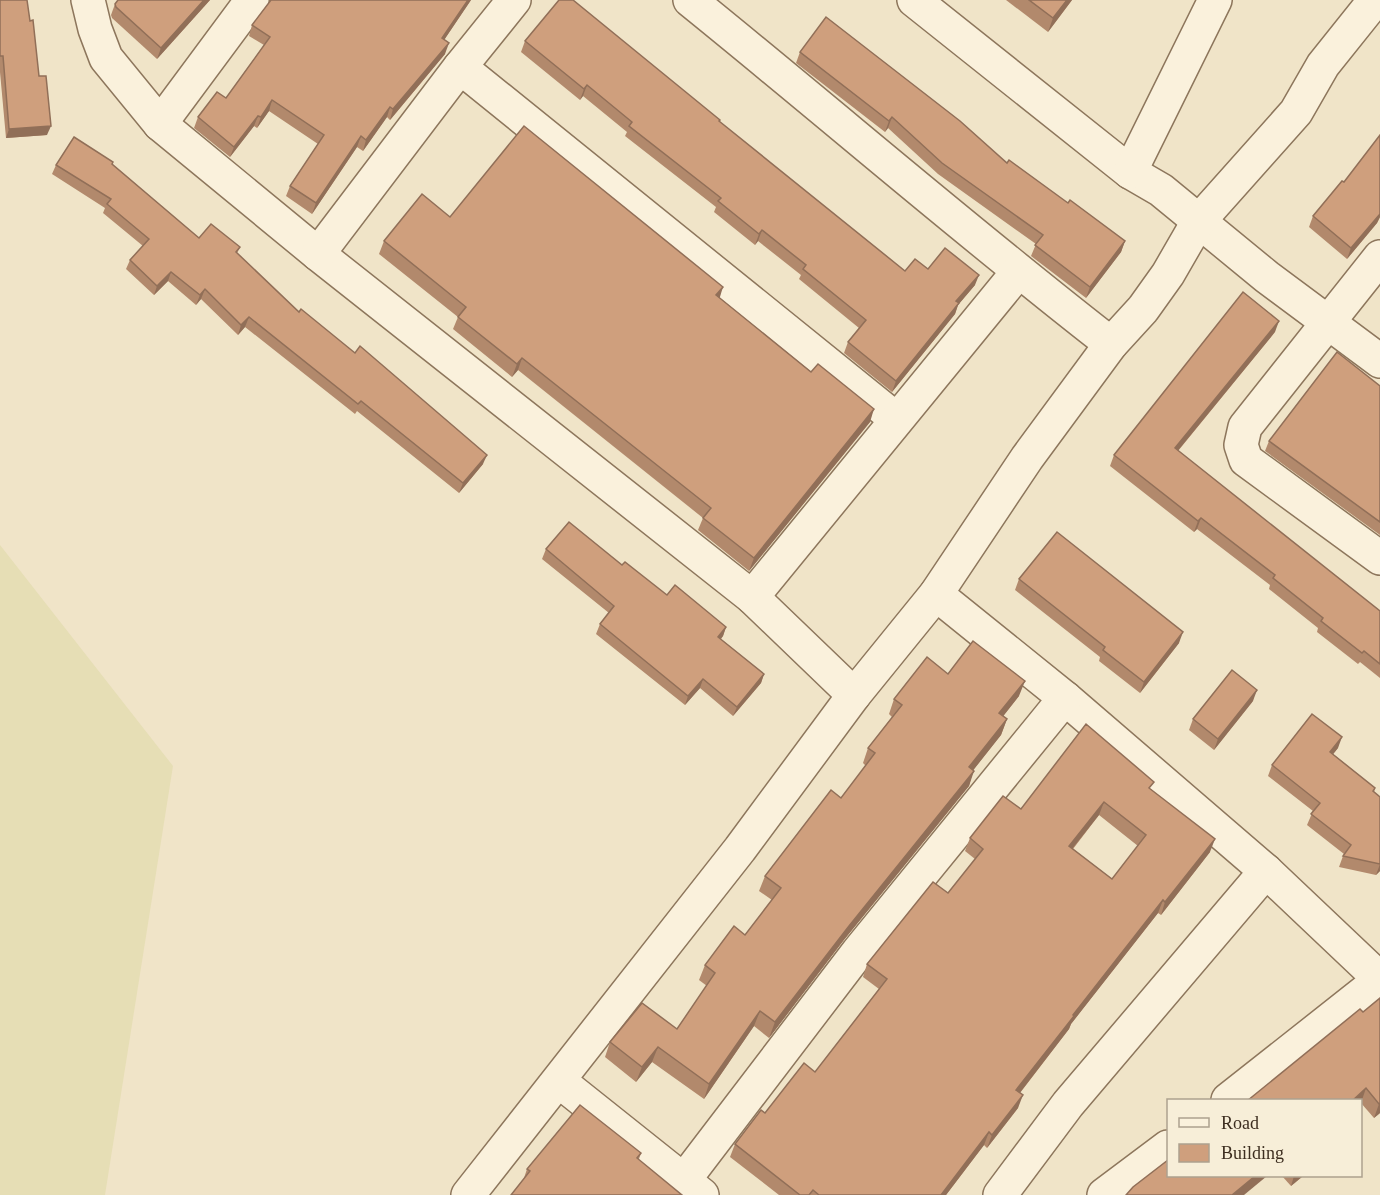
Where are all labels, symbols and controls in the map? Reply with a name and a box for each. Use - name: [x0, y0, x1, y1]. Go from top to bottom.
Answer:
- legend: [1167, 1099, 1362, 1177]
- text: Road: [1221, 1113, 1259, 1133]
- text: Building: [1221, 1143, 1284, 1163]

